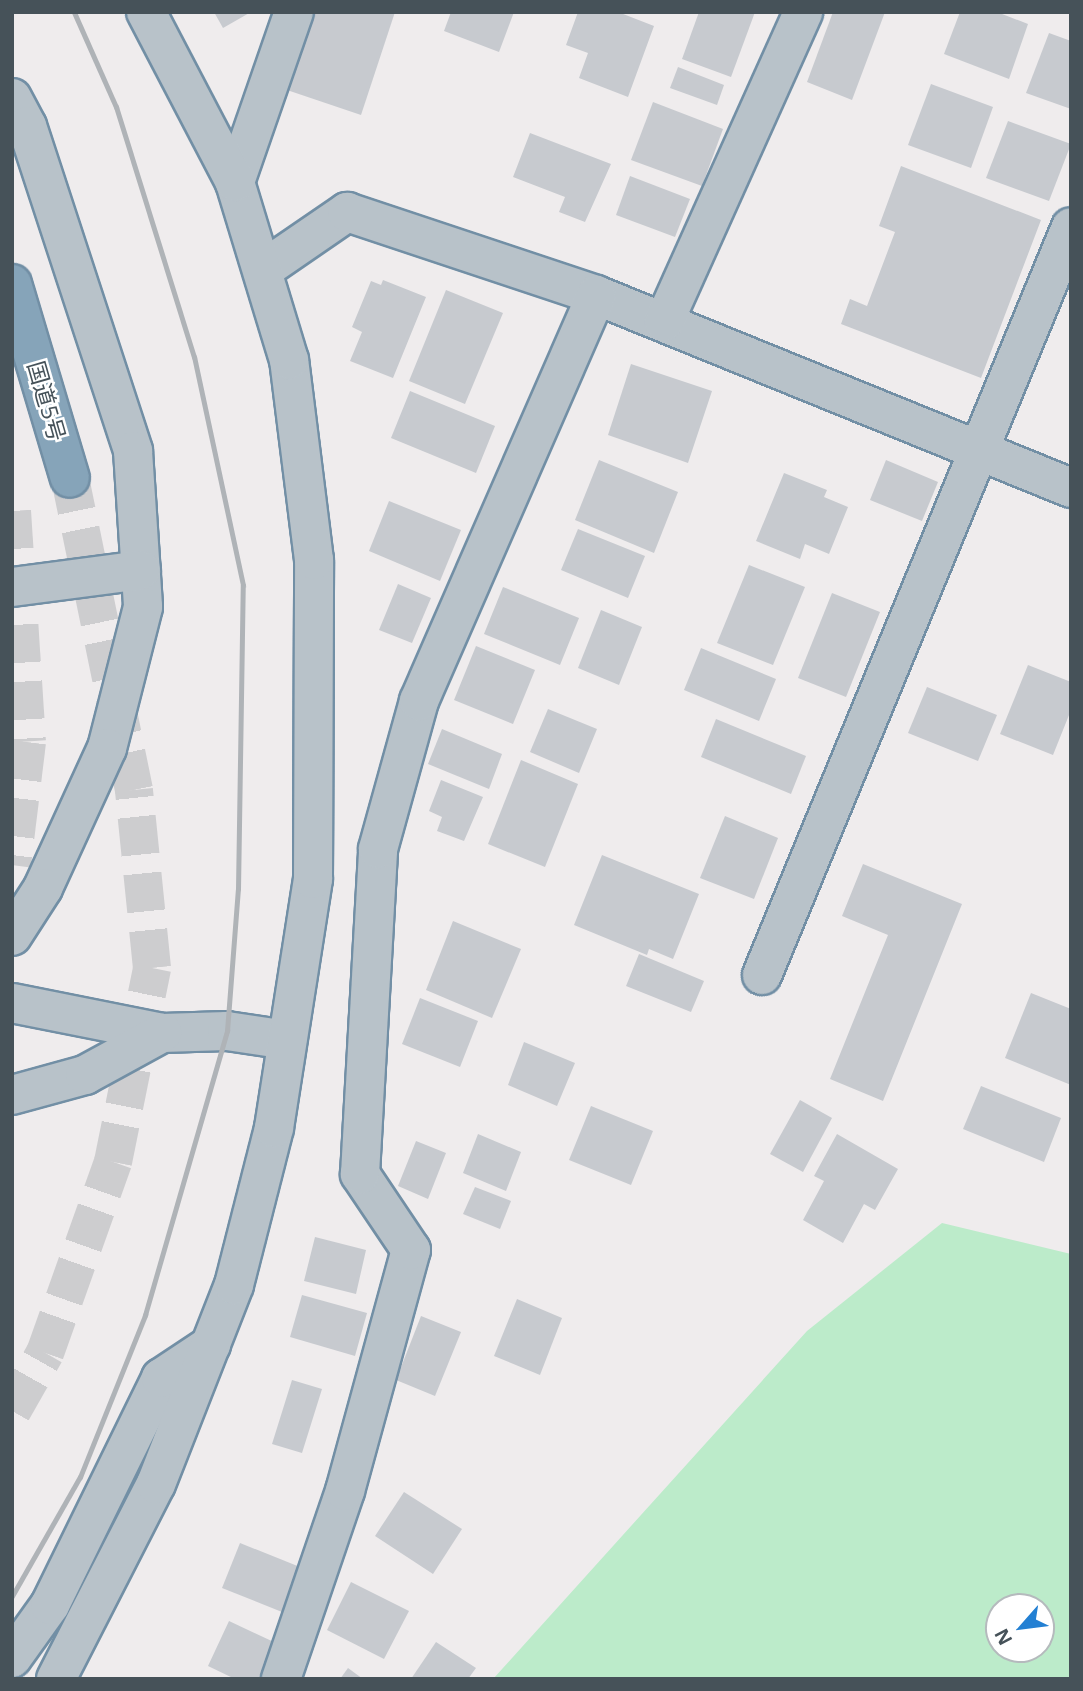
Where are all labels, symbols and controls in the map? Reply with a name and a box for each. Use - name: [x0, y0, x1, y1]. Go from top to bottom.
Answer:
- street label: 国道5号: [22, 358, 72, 444]
- north arrow: [985, 1593, 1055, 1663]
- text: N: [988, 1624, 1018, 1650]

